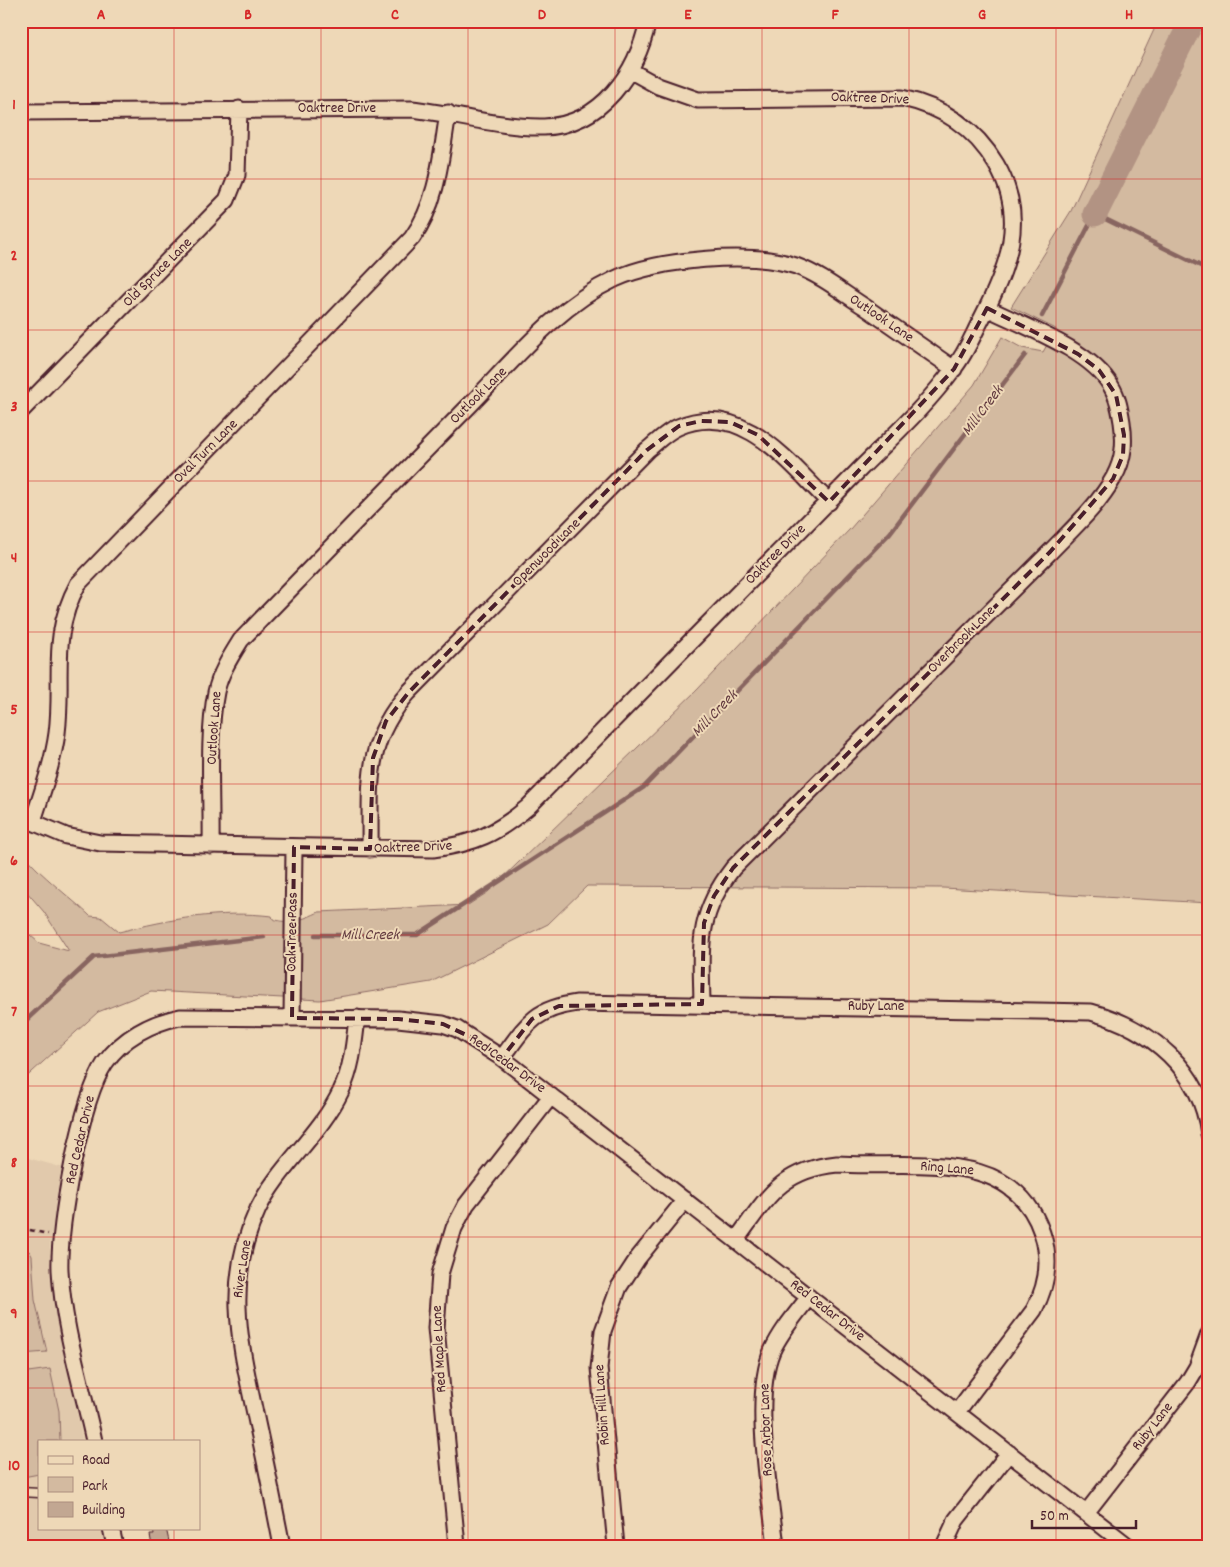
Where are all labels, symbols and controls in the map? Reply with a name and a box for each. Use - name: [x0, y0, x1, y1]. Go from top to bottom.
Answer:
- text: A: [97, 4, 106, 27]
- text: B: [244, 4, 252, 27]
- text: C: [391, 4, 399, 27]
- text: D: [538, 4, 547, 27]
- text: E: [684, 4, 692, 27]
- text: F: [831, 4, 839, 27]
- text: G: [978, 4, 986, 27]
- text: H: [1125, 4, 1133, 27]
- street label: Oaktree Drive: [830, 87, 910, 111]
- text: 1: [12, 94, 16, 117]
- street label: Oaktree Drive: [298, 98, 377, 120]
- street label: Old Spruce Lane: [118, 233, 198, 313]
- text: 2: [11, 245, 18, 268]
- street label: Outlook Lane: [844, 289, 918, 349]
- street label: Outlook Lane: [445, 362, 513, 430]
- water label: Mill Creek: [956, 380, 1011, 441]
- text: 3: [10, 396, 18, 419]
- street label: Oval Turn Lane: [169, 414, 244, 489]
- street label: Openwood Lane: [508, 513, 587, 592]
- street label: Oaktree Drive: [740, 519, 812, 591]
- text: 4: [11, 547, 17, 570]
- street label: Overbrook Lane: [923, 601, 1001, 679]
- water label: Mill Creek: [687, 684, 744, 743]
- street label: Outlook Lane: [201, 690, 229, 766]
- text: 5: [10, 699, 18, 722]
- street label: Oaktree Drive: [373, 836, 453, 860]
- text: 6: [10, 850, 18, 873]
- street label: Oak Tree Pass: [281, 892, 305, 972]
- water label: Mill Creek: [341, 924, 400, 947]
- street label: Ruby Lane: [848, 996, 905, 1018]
- text: 7: [11, 1001, 17, 1024]
- street label: Red Cedar Drive: [464, 1029, 550, 1100]
- street label: Red Cedar Drive: [60, 1093, 102, 1187]
- text: 8: [11, 1152, 18, 1175]
- street label: Ring Lane: [919, 1156, 975, 1182]
- street label: River Lane: [228, 1238, 259, 1300]
- street label: Red Cedar Drive: [785, 1275, 870, 1348]
- text: 9: [10, 1303, 18, 1326]
- street label: Red Maple Lane: [427, 1304, 453, 1393]
- street label: Robin Hill Lane: [589, 1363, 617, 1446]
- street label: Rose Arbor Lane: [754, 1383, 780, 1477]
- street label: Ruby Lane: [1127, 1398, 1179, 1456]
- legend: [38, 1440, 200, 1530]
- text: Road: [82, 1450, 110, 1472]
- text: 10: [8, 1455, 20, 1478]
- text: Park: [82, 1476, 108, 1498]
- scale bar: [1032, 1497, 1136, 1529]
- text: Building: [82, 1500, 125, 1522]
- text: 50 m: [1040, 1506, 1069, 1528]

